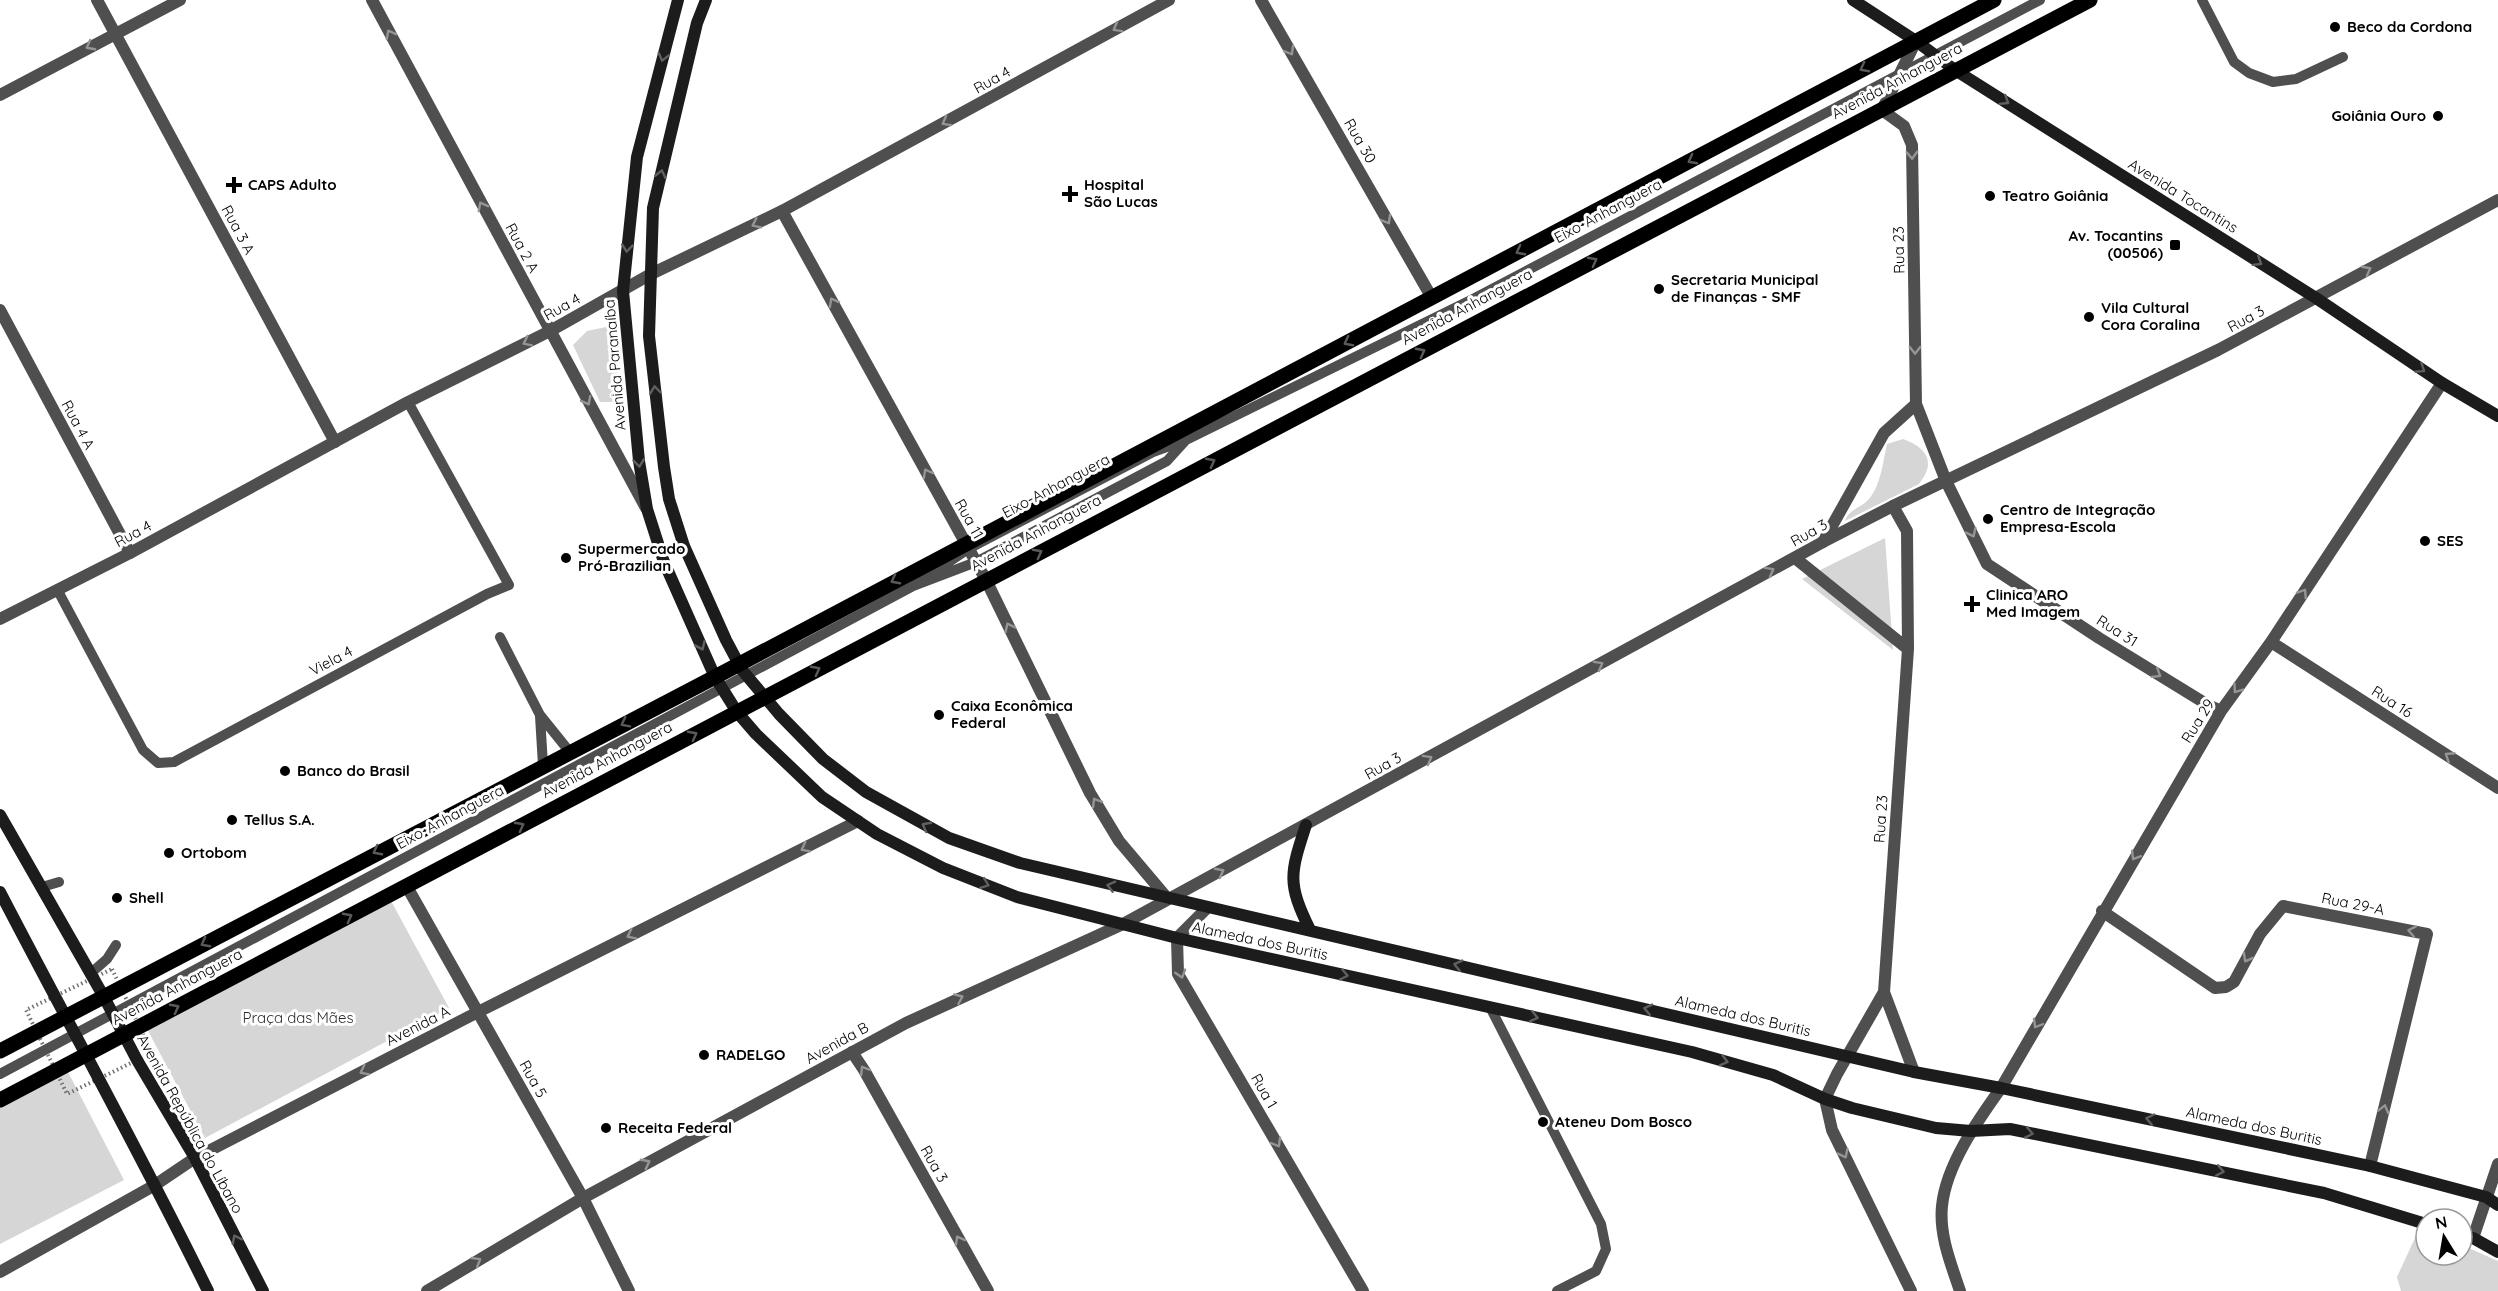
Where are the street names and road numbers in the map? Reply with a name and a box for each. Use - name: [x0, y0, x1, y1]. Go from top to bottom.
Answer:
- street label: Avenida Anhanguera: [1828, 38, 1965, 123]
- street label: Rua 4: [970, 62, 1014, 97]
- street label: Rua 30: [1340, 115, 1381, 167]
- street label: Avenida Tocantins: [2125, 154, 2242, 237]
- street label: Eixo-Anhanguera: [1551, 174, 1665, 247]
- street label: Rua 3 A: [218, 202, 259, 258]
- street label: Rua 2 A: [501, 220, 544, 276]
- street label: Rua 23: [1889, 226, 1908, 274]
- street label: Avenida Anhanguera: [1398, 264, 1535, 349]
- street label: Rua 4: [540, 289, 584, 324]
- street label: Avenida Paranaíba: [599, 299, 630, 431]
- street label: Rua 3: [2224, 301, 2268, 336]
- street label: Rua 4 A: [58, 397, 99, 453]
- street label: Eixo-Anhanguera: [999, 449, 1113, 522]
- street label: Avenida Anhanguera: [967, 490, 1104, 575]
- street label: Rua 11: [951, 495, 988, 542]
- street label: Rua 3: [1787, 515, 1831, 550]
- street label: Rua 4: [111, 516, 155, 551]
- street label: Rua 31: [2093, 611, 2141, 651]
- street label: Viela 4: [306, 641, 356, 680]
- street label: Rua 16: [2368, 681, 2416, 722]
- street label: Rua 29: [2177, 695, 2218, 746]
- street label: Avenida Anhanguera: [538, 717, 675, 802]
- street label: Rua 3: [1361, 748, 1405, 783]
- street label: Eixo-Anhanguera: [393, 780, 507, 853]
- street label: Rua 23: [1869, 794, 1892, 843]
- street label: Rua 29-A: [2320, 888, 2387, 919]
- street label: Alameda dos Buritis: [1190, 917, 1330, 964]
- street label: Avenida Anhanguera: [108, 944, 245, 1029]
- street label: Alameda dos Buritis: [1673, 991, 1813, 1040]
- street label: Avenida A: [383, 1001, 453, 1050]
- street label: Avenida B: [802, 1017, 872, 1068]
- street label: Avenida República do Líbano: [133, 1031, 248, 1217]
- street label: Rua 5: [515, 1057, 551, 1101]
- street label: Rua 1: [1247, 1070, 1282, 1112]
- street label: Alameda dos Buritis: [2184, 1102, 2324, 1149]
- street label: Rua 3: [917, 1142, 952, 1186]

